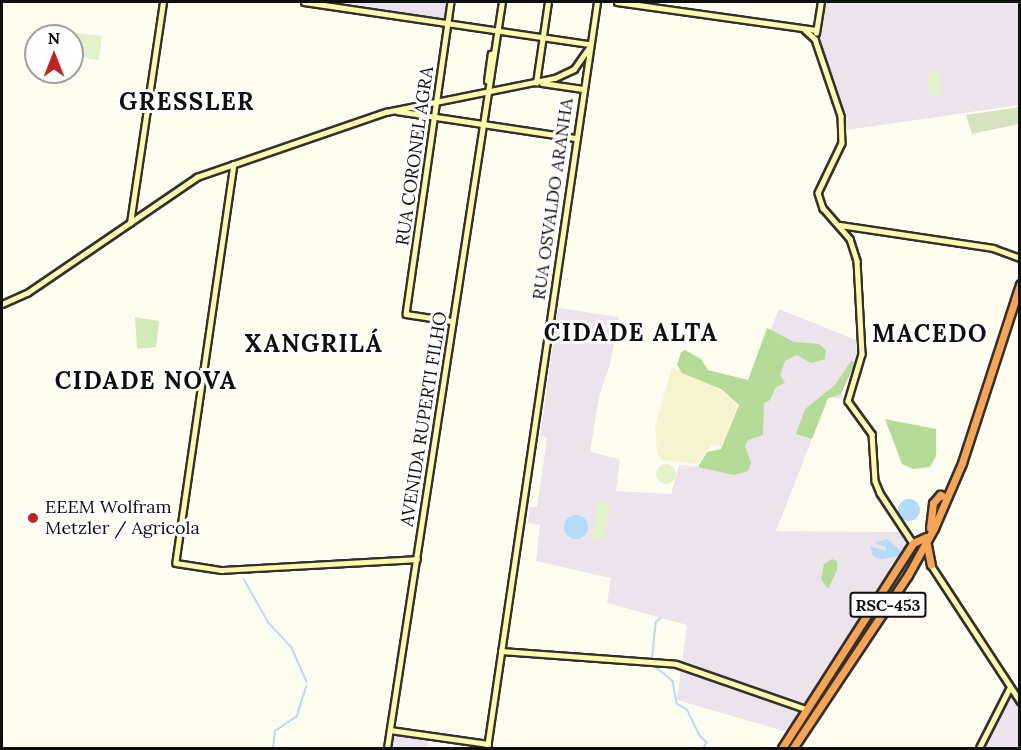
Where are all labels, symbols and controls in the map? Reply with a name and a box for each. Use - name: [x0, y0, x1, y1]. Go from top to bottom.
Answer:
- north arrow: [24, 24, 84, 84]
- text: N: [48, 28, 60, 48]
- street label: RUA CORONEL AGRA: [392, 65, 438, 247]
- district label: GRESSLER: [119, 88, 255, 116]
- street label: RUA OSVALDO ARANHA: [528, 97, 578, 301]
- street label: AVENIDA RUPERTI FILHO: [396, 310, 452, 528]
- district label: CIDADE ALTA: [544, 319, 718, 347]
- district label: MACEDO: [872, 320, 988, 348]
- district label: XANGRILÁ: [245, 330, 383, 358]
- district label: CIDADE NOVA: [55, 367, 237, 395]
- place label: EEEM Wolfram Metzler / Agricola: [45, 497, 200, 540]
- marker: EEEM Wolfram Metzler / Agricola: [26, 511, 40, 525]
- road number: RSC-453: [849, 592, 927, 618]

